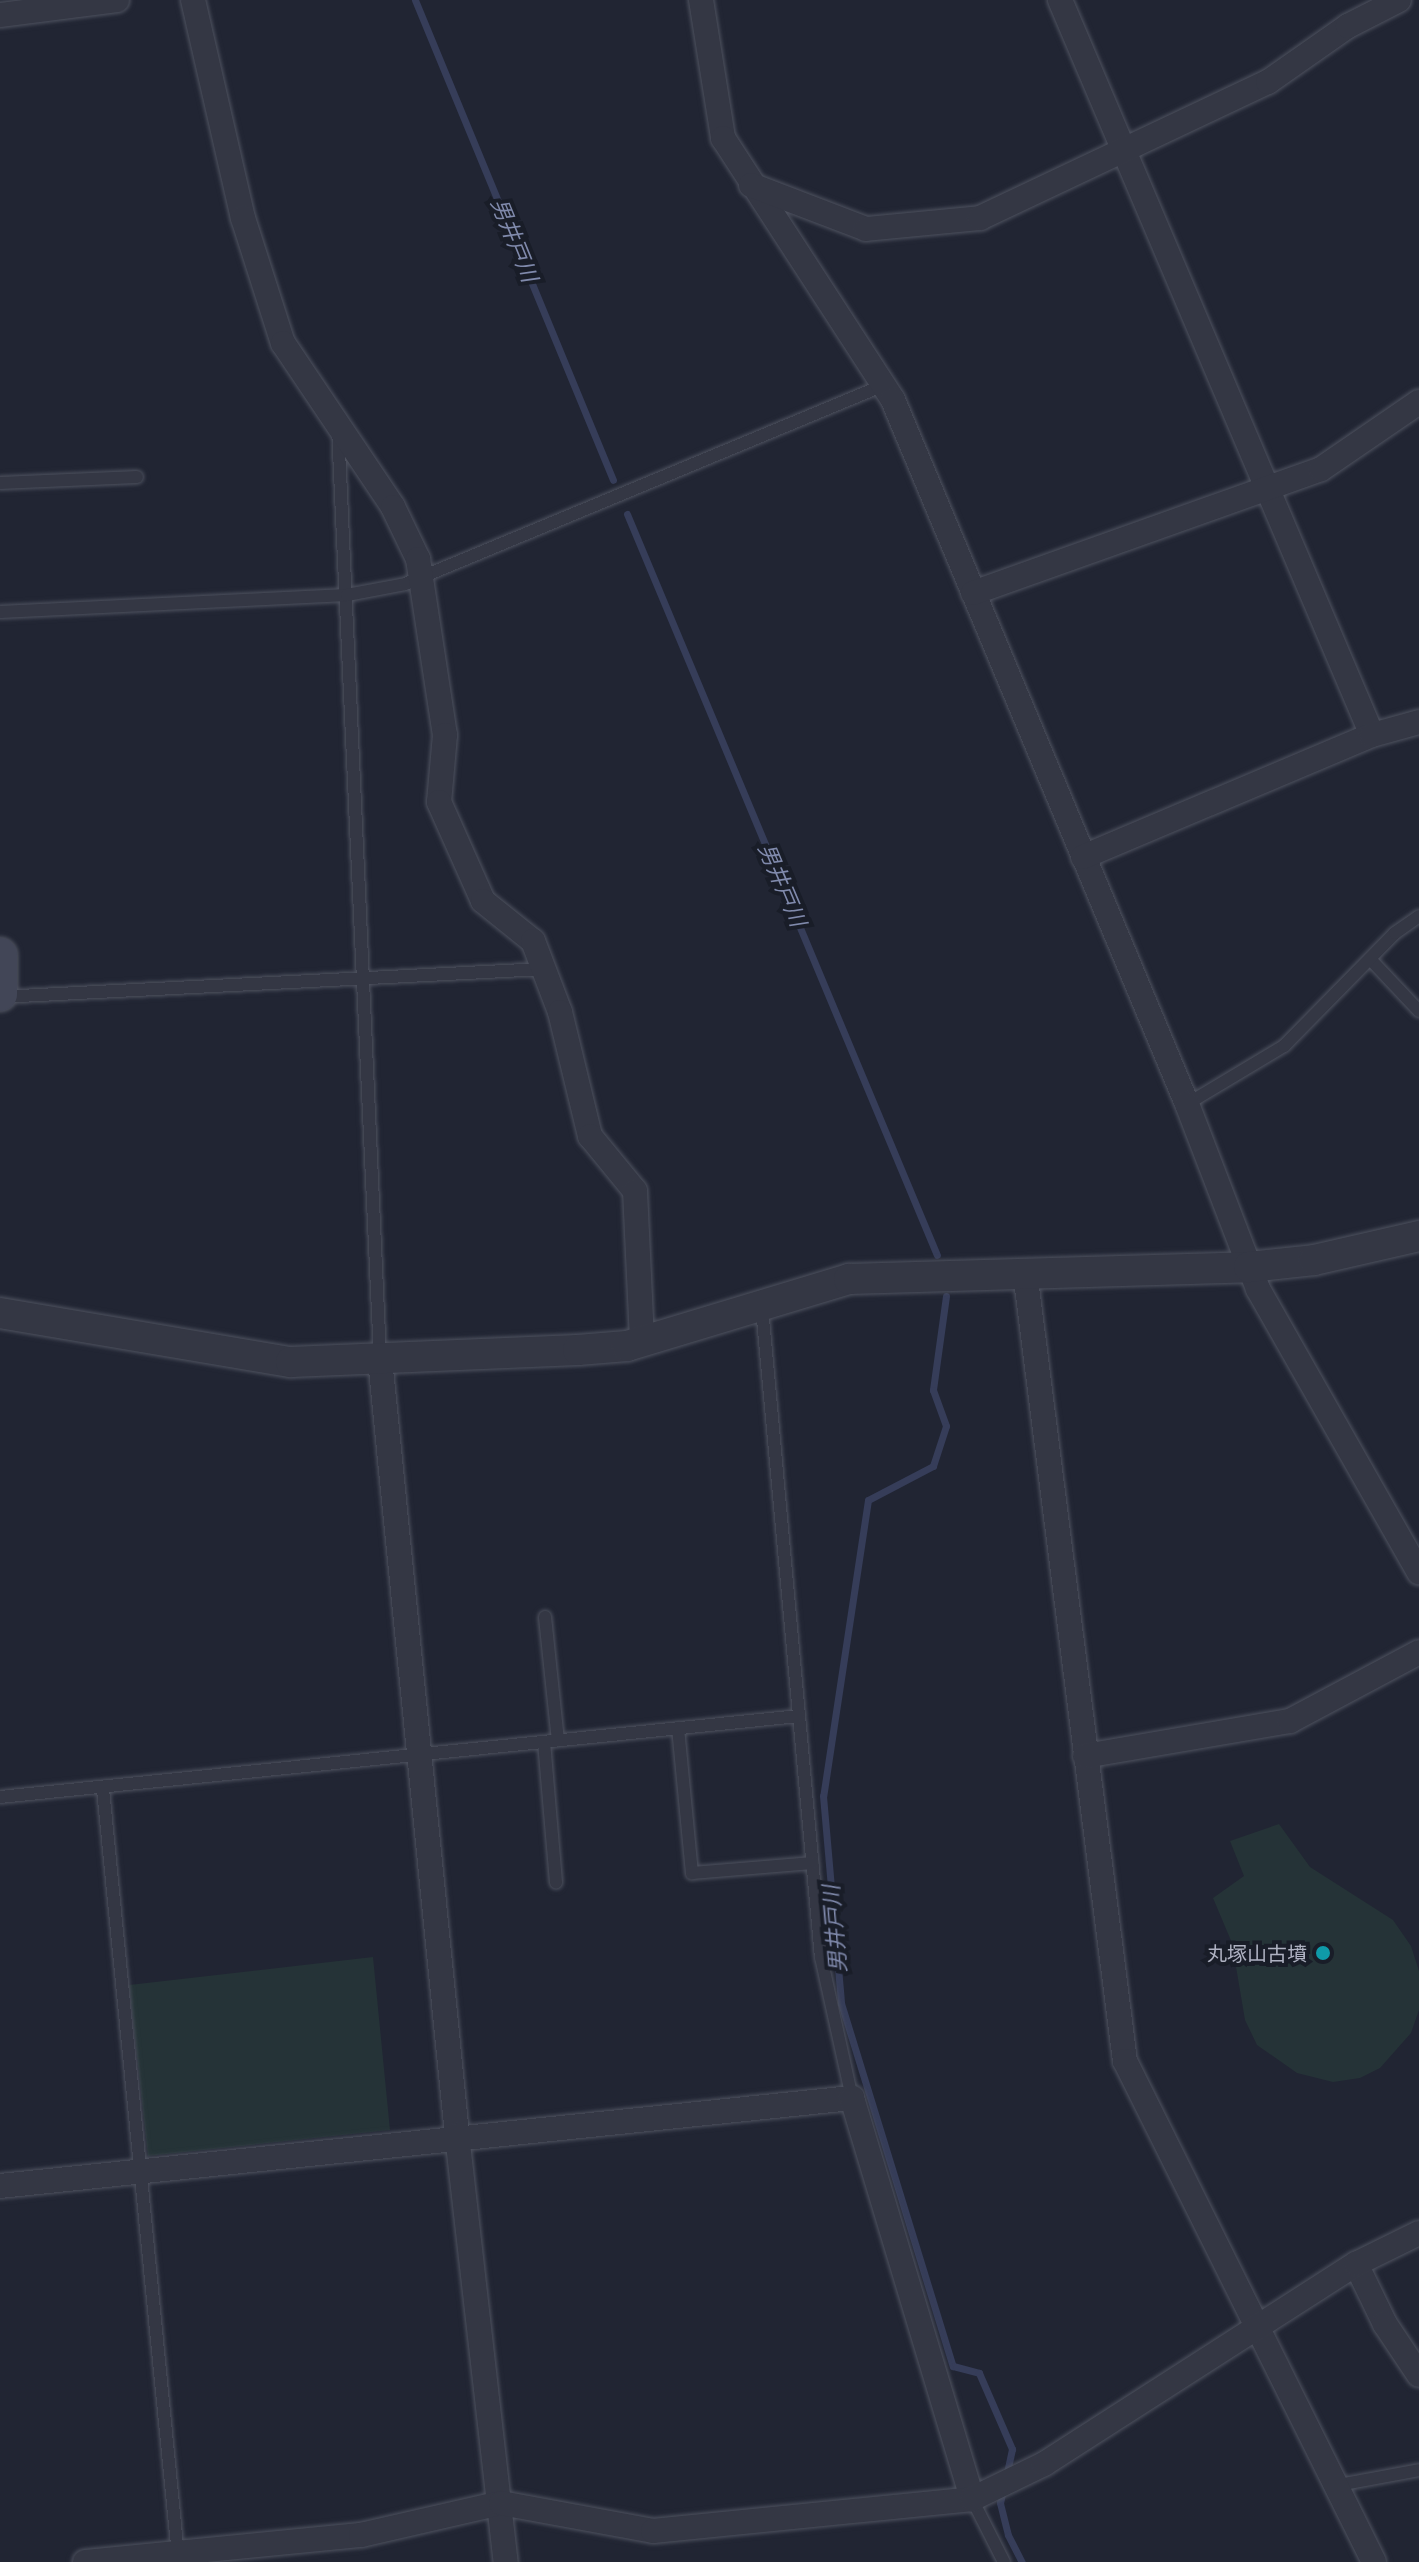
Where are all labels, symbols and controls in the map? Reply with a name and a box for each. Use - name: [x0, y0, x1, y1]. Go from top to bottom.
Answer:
- water label: 男井戸川: [485, 194, 543, 286]
- water label: 男井戸川: [753, 839, 811, 931]
- water label: 男井戸川: [818, 1884, 852, 1974]
- place label: 丸塚山古墳: [1207, 1941, 1307, 1965]
- marker: 丸塚山古墳: [1314, 1944, 1332, 1962]

